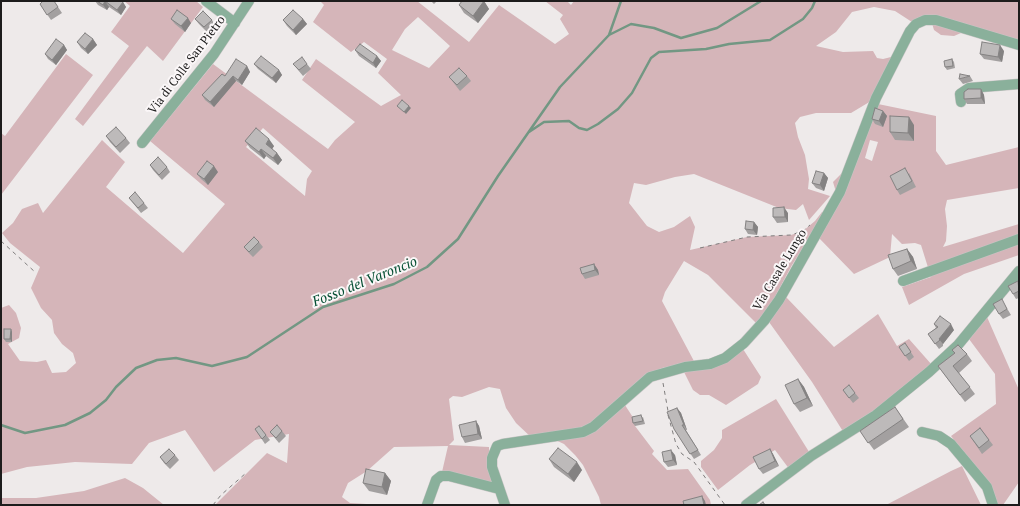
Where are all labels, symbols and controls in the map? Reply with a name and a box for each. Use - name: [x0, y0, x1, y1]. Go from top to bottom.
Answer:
- street label: Via di Colle San Pietro: [145, 13, 229, 117]
- street label: Via Casale Lungo: [750, 227, 810, 313]
- water label: Fosso del Varoncio: [310, 253, 420, 311]

